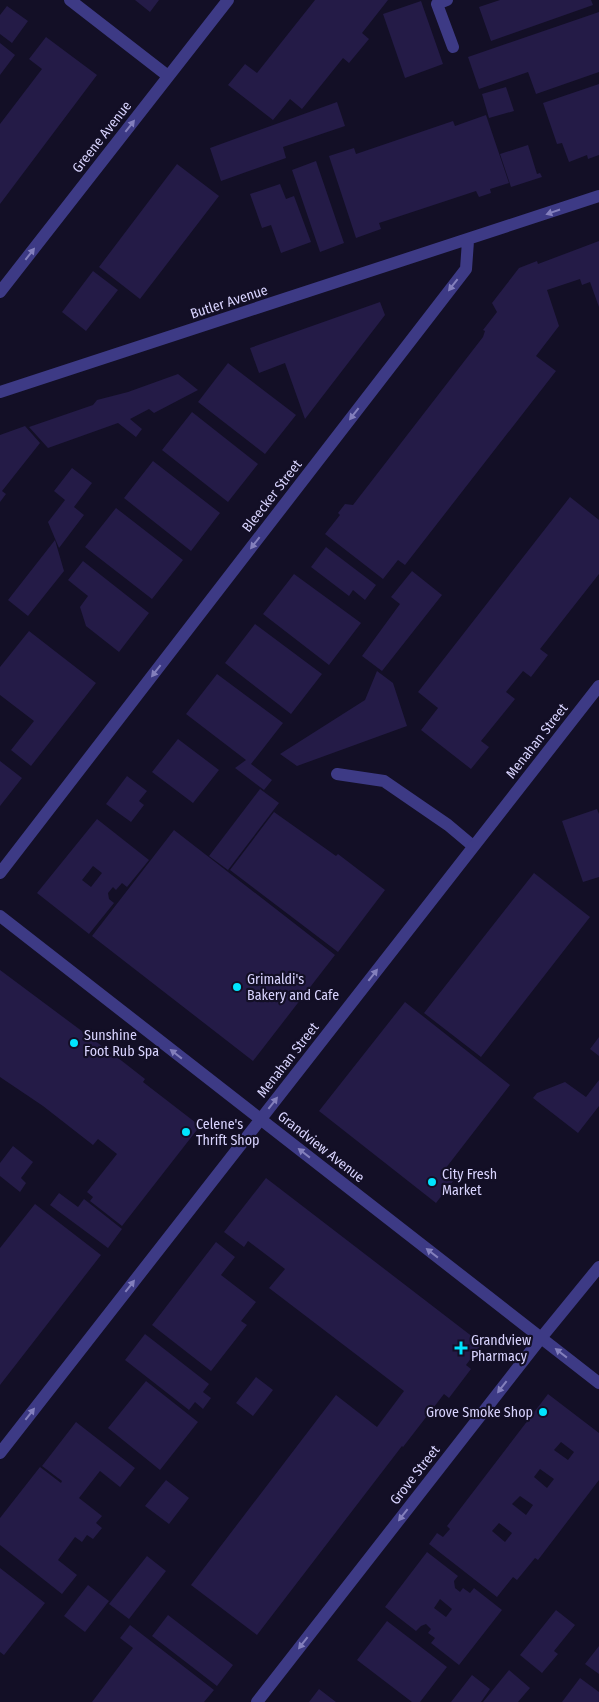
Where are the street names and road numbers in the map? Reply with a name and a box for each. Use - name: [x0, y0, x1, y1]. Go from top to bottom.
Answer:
- street label: Greene Avenue: [69, 98, 135, 176]
- street label: Butler Avenue: [188, 281, 270, 322]
- street label: Bleecker Street: [239, 456, 306, 536]
- street label: Menahan Street: [502, 700, 572, 782]
- street label: Menahan Street: [253, 1019, 323, 1101]
- street label: Grandview Avenue: [274, 1108, 368, 1186]
- street label: Grove Street: [387, 1442, 444, 1508]

